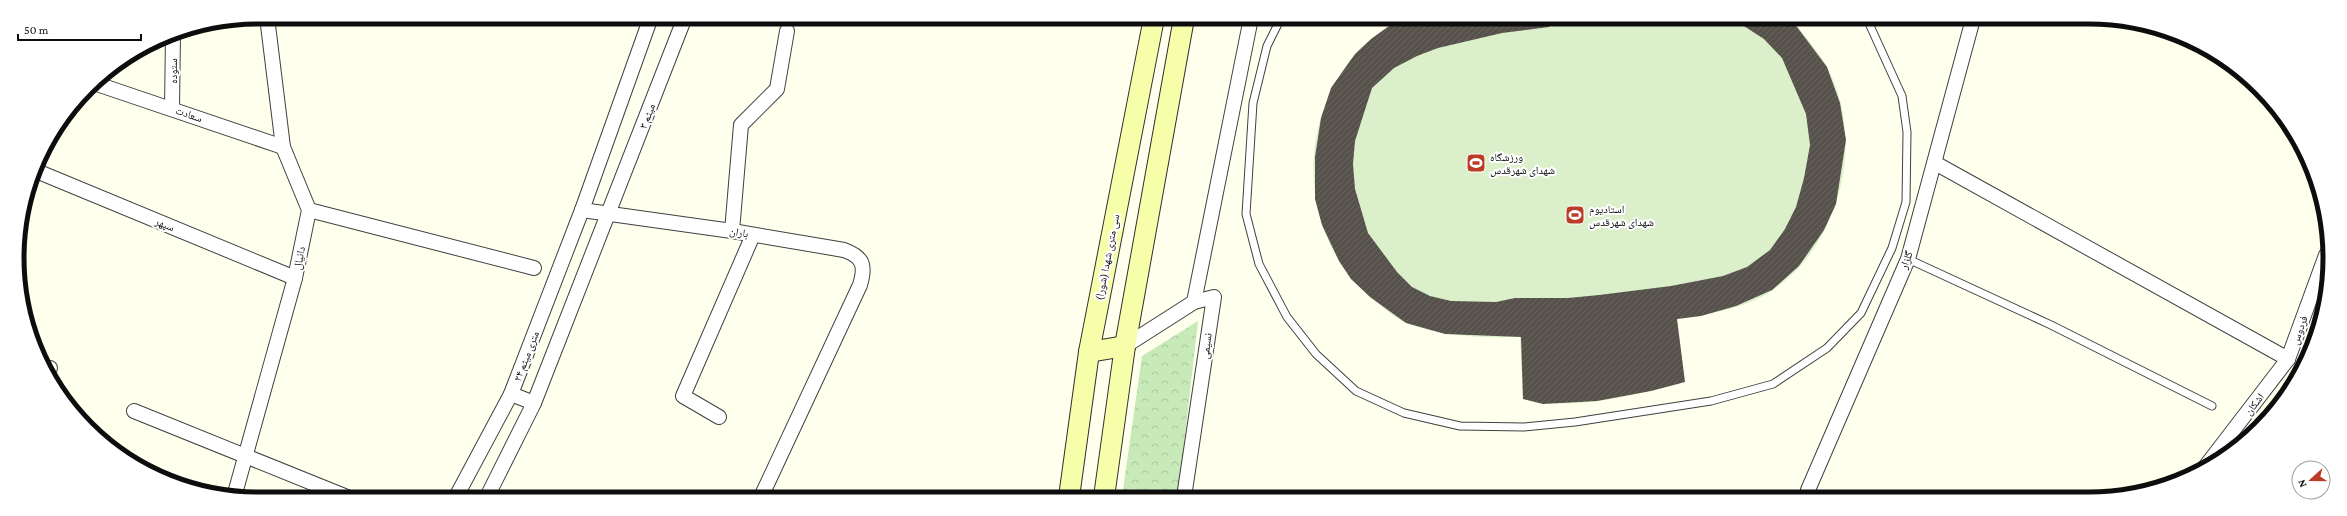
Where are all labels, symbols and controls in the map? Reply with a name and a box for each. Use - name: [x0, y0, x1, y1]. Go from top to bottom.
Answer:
- scale bar: [18, 16, 141, 42]
- text: 50 m: [24, 23, 49, 37]
- street label: ستوده: [167, 58, 179, 84]
- street label: میثم ۳: [637, 102, 659, 131]
- street label: سعادت: [174, 104, 204, 124]
- place label: ورزشگاه شهدای شهرقدس: [1490, 151, 1555, 177]
- sports icon: ورزشگاه شهدای شهرقدس: [1465, 152, 1487, 174]
- place label: استادیوم شهدای شهرقدس: [1589, 203, 1654, 229]
- sports icon: استادیوم شهدای شهرقدس: [1564, 204, 1586, 226]
- street label: سی متری شهدا (شورا): [1093, 213, 1122, 301]
- street label: سپهر: [152, 214, 176, 234]
- street label: باران: [728, 224, 749, 241]
- street label: دانیال: [291, 245, 308, 271]
- street label: گلزار: [1897, 249, 1915, 272]
- street label: فردوس: [2288, 314, 2311, 346]
- street label: ۲۴ متری میثم: [511, 329, 543, 384]
- street label: نسیمی: [1198, 332, 1215, 360]
- street label: اشکان: [2242, 391, 2267, 418]
- north arrow: [2291, 460, 2331, 500]
- text: N: [2295, 477, 2309, 489]

